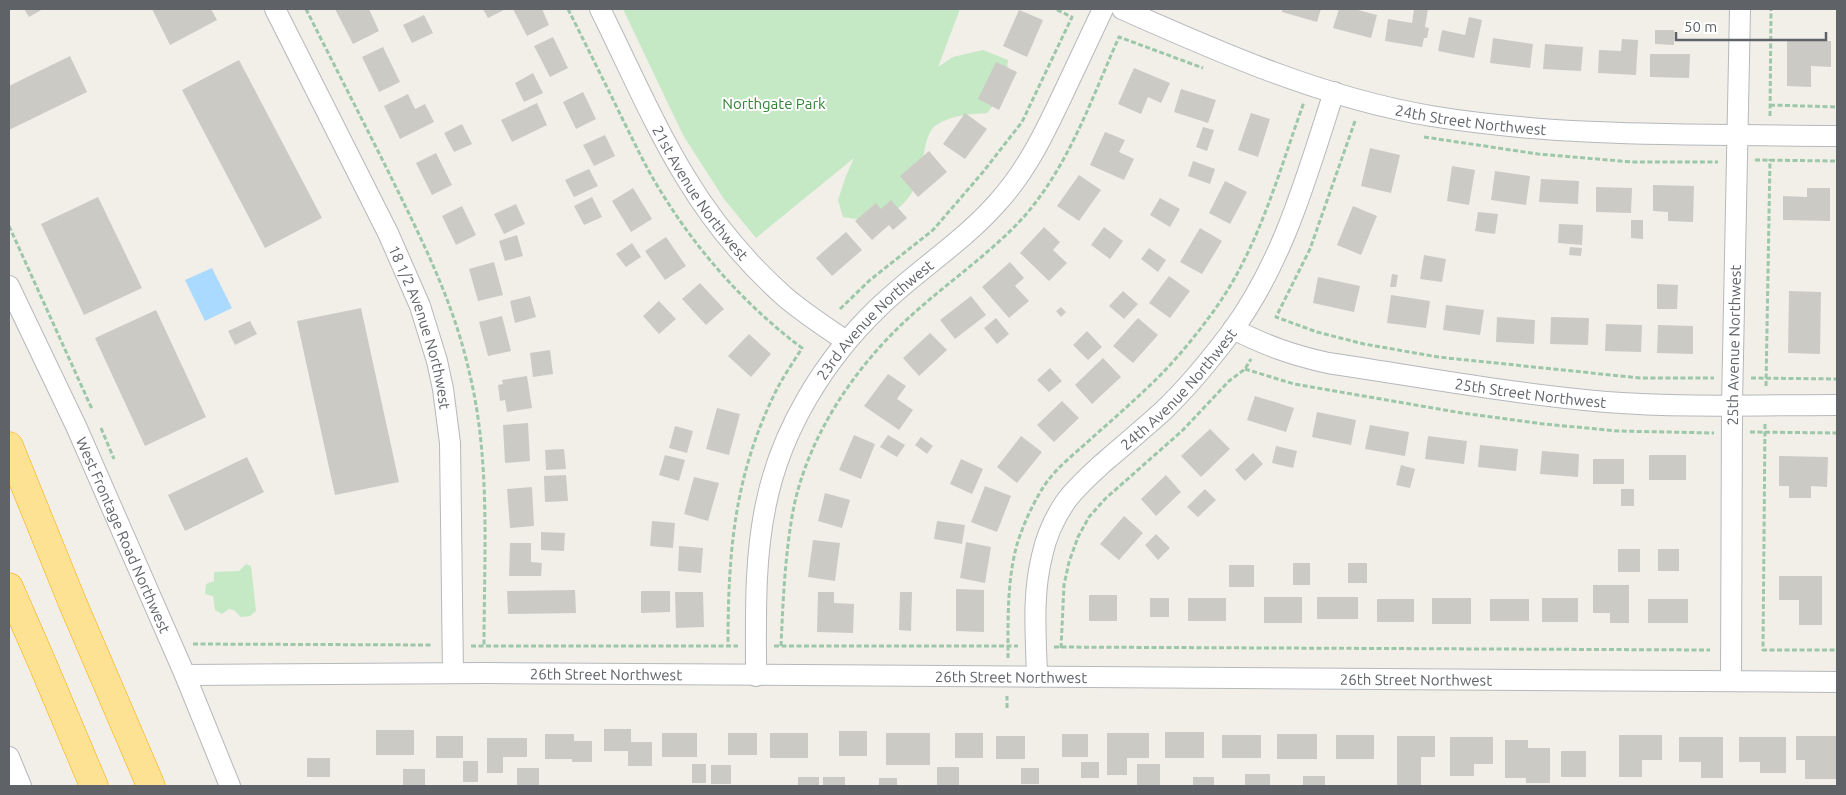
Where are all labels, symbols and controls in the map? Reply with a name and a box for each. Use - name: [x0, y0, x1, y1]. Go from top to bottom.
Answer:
- scale bar: [1676, 10, 1826, 42]
- text: 50 m: [1684, 18, 1717, 35]
- park label: Northgate Park: [722, 95, 826, 112]
- street label: 24th Street Northwest: [1394, 101, 1547, 138]
- street label: 21st Avenue Northwest: [650, 122, 752, 264]
- street label: 18 1/2 Avenue Northwest: [386, 242, 454, 410]
- street label: 23rd Avenue Northwest: [813, 256, 936, 383]
- street label: 25th Avenue Northwest: [1723, 264, 1743, 425]
- street label: 24th Avenue Northwest: [1117, 325, 1240, 453]
- street label: 25th Street Northwest: [1454, 375, 1607, 410]
- street label: West Frontage Road Northwest: [73, 434, 174, 636]
- street label: 26th Street Northwest: [530, 665, 682, 683]
- street label: 26th Street Northwest: [935, 667, 1087, 686]
- street label: 26th Street Northwest: [1340, 670, 1492, 688]

